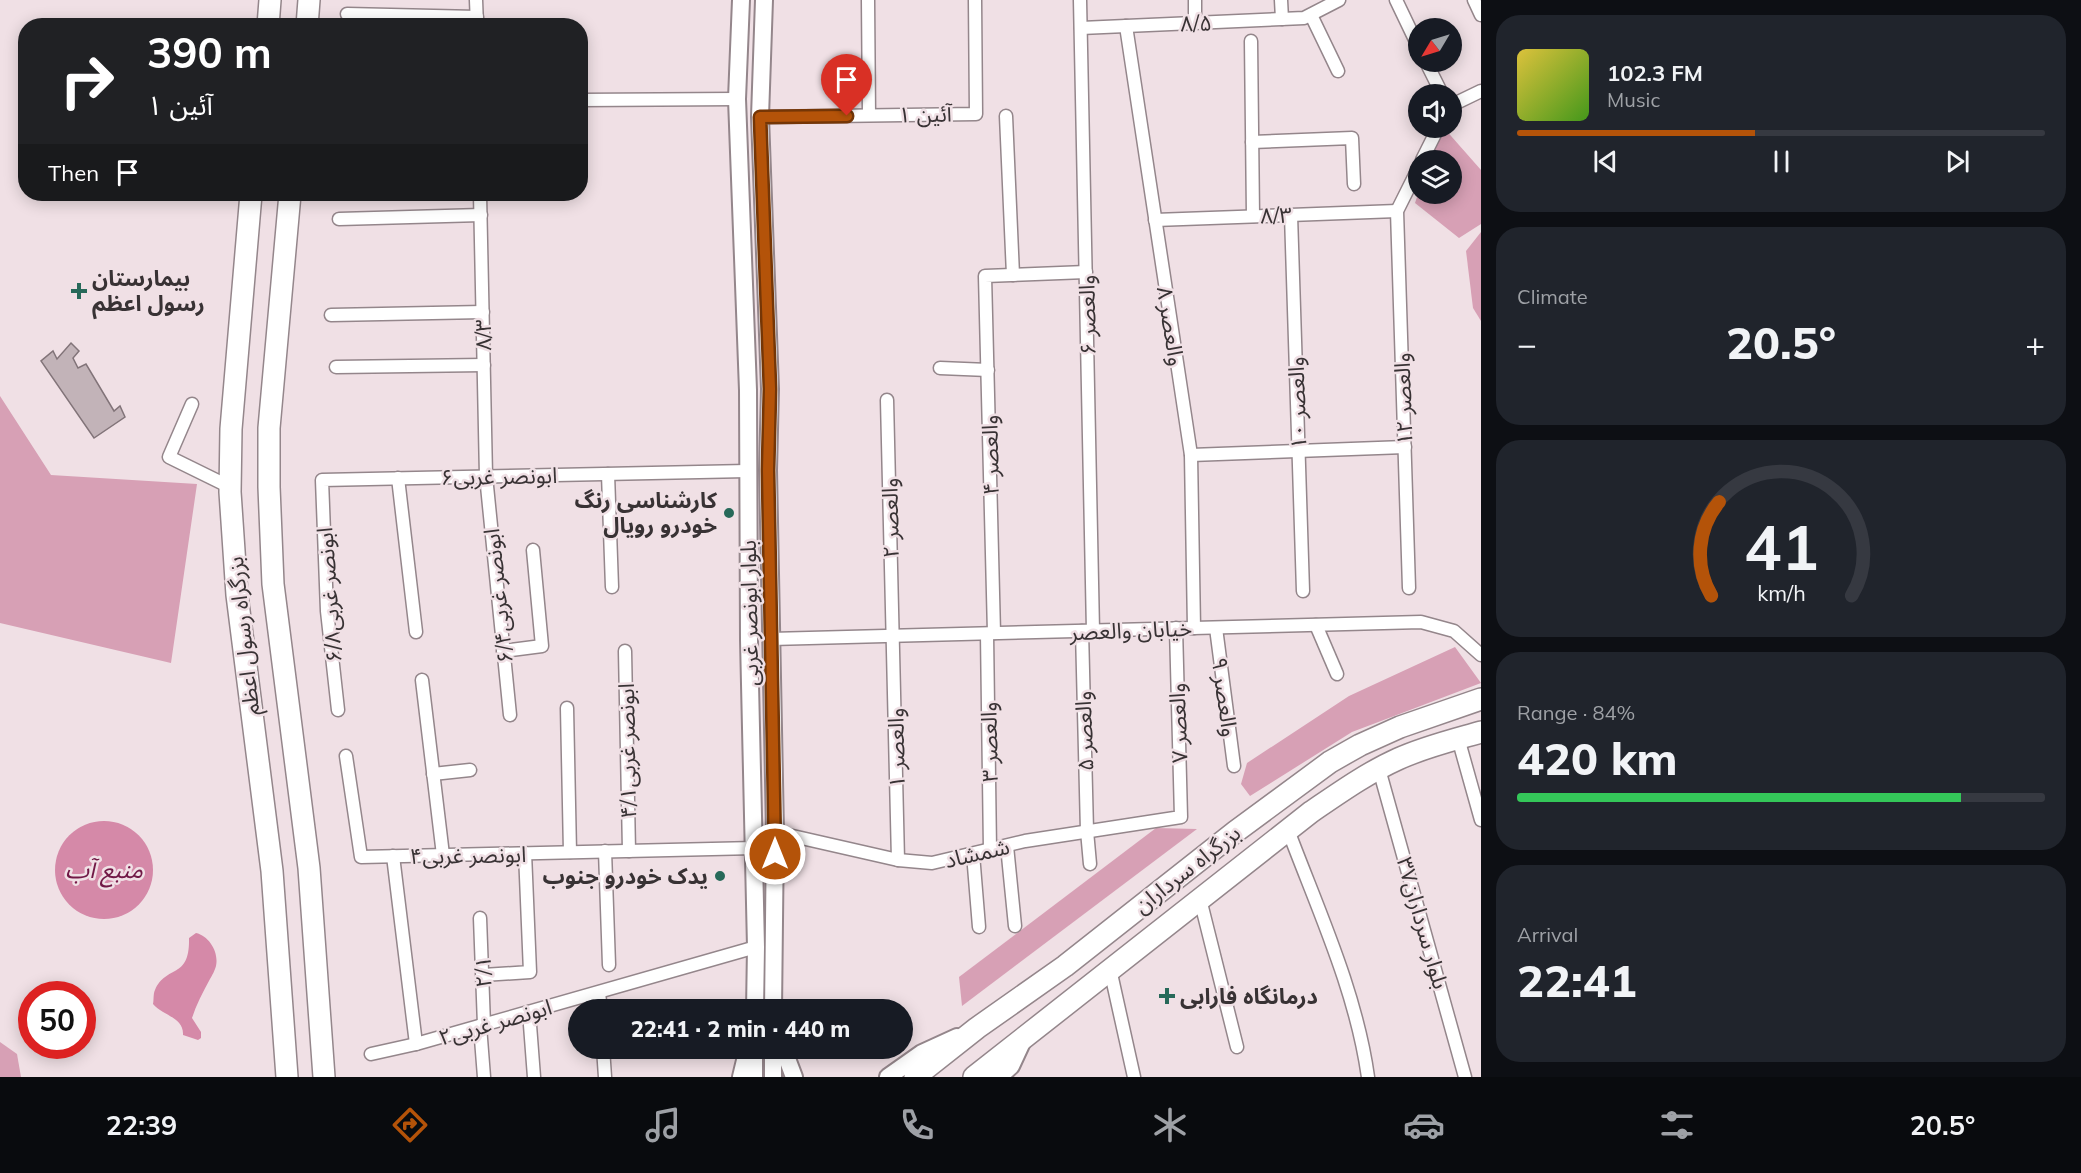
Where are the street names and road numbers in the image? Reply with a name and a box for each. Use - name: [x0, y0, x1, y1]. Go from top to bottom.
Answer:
- street label: ۸/۵: [1180, 8, 1212, 38]
- street label: آئین ۱: [898, 100, 954, 128]
- street label: ۸/۳: [1260, 200, 1292, 230]
- street label: والعصر ۶: [1072, 275, 1102, 355]
- street label: والعصر ۸: [1151, 284, 1191, 368]
- street label: ۸/۳: [469, 319, 497, 351]
- street label: والعصر ۱۲: [1387, 352, 1419, 446]
- street label: والعصر ۱۰: [1281, 356, 1313, 450]
- street label: والعصر ۴: [975, 415, 1005, 495]
- street label: ۶ابونصر غربی: [440, 461, 558, 491]
- street label: والعصر ۲: [875, 478, 905, 558]
- street label: ۶/۸ابونصر غربی: [310, 526, 348, 664]
- street label: ۶/۴ابونصر غربی: [477, 527, 519, 665]
- street label: بلوار ابونصر غربی: [734, 540, 764, 686]
- street label: بزرگراه رسول اعظم: [221, 555, 268, 717]
- street label: خیابان والعصر: [1068, 614, 1193, 646]
- street label: والعصر ۹: [1206, 655, 1244, 739]
- street label: والعصر ۷: [1163, 682, 1193, 764]
- street label: ۴/۱ابونصر غربی: [612, 683, 642, 819]
- street label: والعصر ۵: [1069, 690, 1099, 772]
- street label: والعصر ۳: [974, 702, 1004, 782]
- street label: والعصر ۱: [881, 708, 911, 788]
- street label: بزرگراه سرداران: [1128, 819, 1246, 919]
- street label: شمشاد: [942, 832, 1012, 874]
- street label: ۴ابونصر غربی: [409, 840, 527, 870]
- street label: بلوار سرداران۳۷: [1391, 854, 1455, 992]
- street label: ۲/۱: [468, 956, 498, 988]
- street label: ۲ابونصر غربی: [435, 992, 555, 1052]

